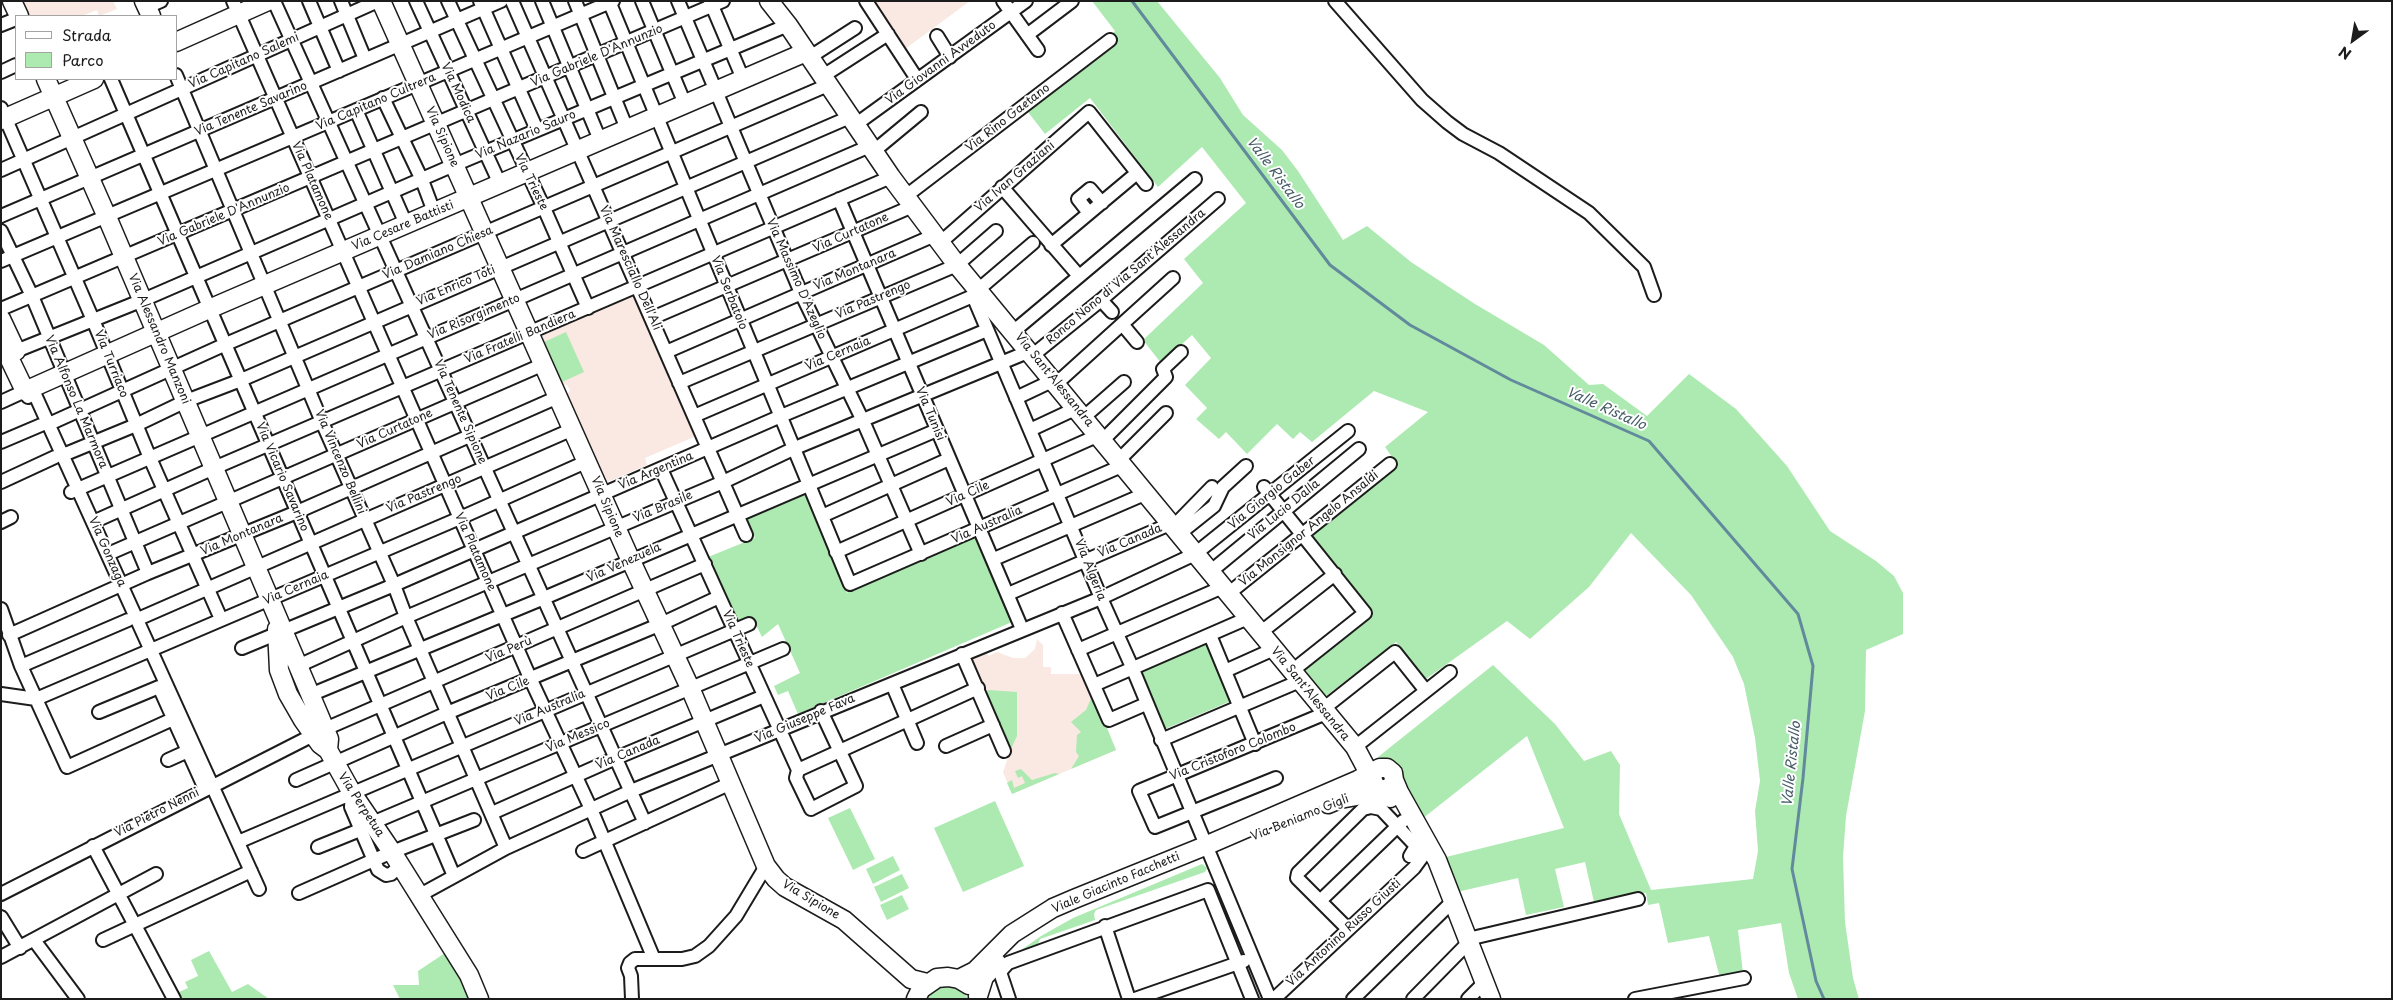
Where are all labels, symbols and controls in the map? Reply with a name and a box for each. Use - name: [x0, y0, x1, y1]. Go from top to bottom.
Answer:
- legend: [15, 15, 178, 80]
- north arrow: [2328, 15, 2378, 65]
- street label: Via Giovanni Avveduto: [883, 18, 999, 108]
- street label: Via Gabriele D'Annunzio: [529, 22, 665, 90]
- text: Strada: [62, 23, 111, 46]
- street label: Via Capitano Salemi: [187, 30, 301, 92]
- text: N: [2335, 41, 2355, 65]
- text: Parco: [62, 48, 104, 71]
- street label: Via Modica: [438, 61, 478, 125]
- street label: Via Capitano Cultrera: [314, 70, 438, 134]
- street label: Via Tenente Savarino: [193, 79, 309, 139]
- street label: Via Rino Gaetano: [963, 81, 1053, 155]
- street label: Via Sipione: [422, 104, 462, 170]
- street label: Via Nazario Sauro: [474, 107, 578, 163]
- water label: Valle Ristallo: [1243, 134, 1307, 212]
- street label: Via Ivan Graziani: [972, 138, 1058, 216]
- street label: Via Platamone: [288, 140, 336, 222]
- street label: Via Trieste: [511, 151, 551, 213]
- street label: Via Gabriele D'Annunzio: [156, 181, 292, 249]
- street label: Via Cesare Battisti: [350, 198, 456, 254]
- street label: Via Maresciallo Dell'Ali: [596, 203, 664, 333]
- street label: Ronco Nono di Via Sant'Alessandra: [1043, 206, 1209, 348]
- street label: Via Curtatone: [811, 210, 891, 256]
- street label: Via Massimo D'Azeglio: [763, 216, 829, 342]
- street label: Via Damiano Chiesa: [381, 223, 495, 283]
- street label: Via Montanara: [812, 246, 898, 294]
- street label: Via Serbatoio: [708, 254, 750, 332]
- street label: Via Enrico Toti: [414, 263, 498, 309]
- street label: Via Alessandro Manzoni: [125, 272, 193, 406]
- street label: Via Pastrengo: [833, 278, 913, 322]
- street label: Via Risorgimento: [426, 291, 522, 343]
- street label: Via Fratelli Bandiera: [462, 307, 578, 367]
- street label: Via Turriaco: [91, 328, 131, 400]
- street label: Via Sant'Alessandra: [1012, 330, 1096, 430]
- street label: Via Alfonso La Marmora: [41, 333, 111, 471]
- street label: Via Cernaia: [803, 334, 873, 374]
- street label: Via Tenente Sipione: [430, 357, 490, 467]
- water label: Valle Ristallo: [1564, 384, 1648, 434]
- street label: Via Tunisi: [912, 385, 948, 443]
- street label: Via Curtatone: [355, 406, 435, 452]
- street label: Via Vincenzo Bellini: [311, 408, 369, 516]
- street label: Via Vicario Savarino: [253, 420, 311, 534]
- street label: Via Argentina: [616, 449, 696, 493]
- street label: Via Giorgio Gaber: [1226, 454, 1318, 532]
- street label: Via Monsignor Angelo Ansaldi: [1236, 468, 1382, 590]
- street label: Via Pastrengo: [384, 472, 464, 516]
- street label: Via Sipione: [588, 474, 626, 540]
- street label: Via Lucio Dalla: [1245, 477, 1323, 543]
- street label: Via Cile: [944, 478, 992, 510]
- street label: Via Brasile: [631, 488, 695, 526]
- street label: Via Australia: [950, 503, 1024, 547]
- street label: Via Montanara: [199, 511, 285, 559]
- street label: Via Platamone: [451, 511, 499, 593]
- street label: Via Gonzaga: [85, 515, 129, 589]
- street label: Via Canada: [1096, 521, 1164, 561]
- street label: Via Algeria: [1071, 537, 1109, 603]
- street label: Via Venezuela: [584, 540, 664, 586]
- street label: Via Cernaia: [261, 568, 331, 608]
- street label: Via Trieste: [719, 608, 757, 670]
- street label: Via Perù: [484, 634, 534, 666]
- street label: Via Sant'Alessandra: [1268, 644, 1352, 744]
- street label: Via Cile: [484, 674, 532, 704]
- street label: Via Australia: [512, 687, 588, 729]
- street label: Via Giuseppe Fava: [753, 691, 857, 747]
- street label: Via Messico: [544, 716, 612, 756]
- street label: Via Cristoforo Colombo: [1168, 720, 1298, 784]
- water label: Valle Ristallo: [1779, 721, 1805, 807]
- street label: Via Canada: [594, 733, 662, 773]
- street label: Via Perpetua: [335, 770, 387, 840]
- street label: Via Pietro Nenni: [112, 785, 202, 841]
- street label: Via Beniamo Gigli: [1249, 792, 1351, 844]
- street label: Viale Giacinto Facchetti: [1050, 850, 1182, 916]
- street label: Via Antonino Russo Giusti: [1284, 876, 1404, 990]
- street label: Via Sipione: [780, 877, 842, 923]

